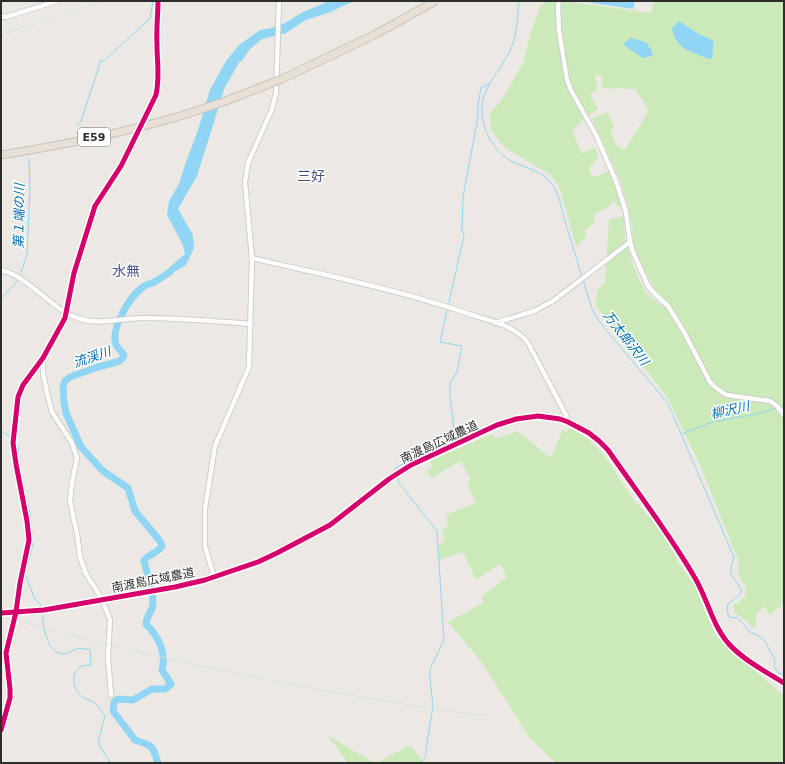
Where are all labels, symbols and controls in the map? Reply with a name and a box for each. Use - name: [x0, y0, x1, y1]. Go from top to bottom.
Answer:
- road number: E59: [78, 128, 110, 146]
- district label: 三好: [297, 168, 325, 184]
- water label: 第１端の川: [11, 181, 27, 249]
- district label: 水無: [112, 263, 140, 279]
- water label: 万太郎沢川: [600, 308, 653, 370]
- water label: 流渓川: [71, 343, 115, 370]
- water label: 柳沢川: [709, 398, 753, 421]
- street label: 南渡島広域農道: [398, 418, 480, 466]
- street label: 南渡島広域農道: [110, 565, 196, 595]

